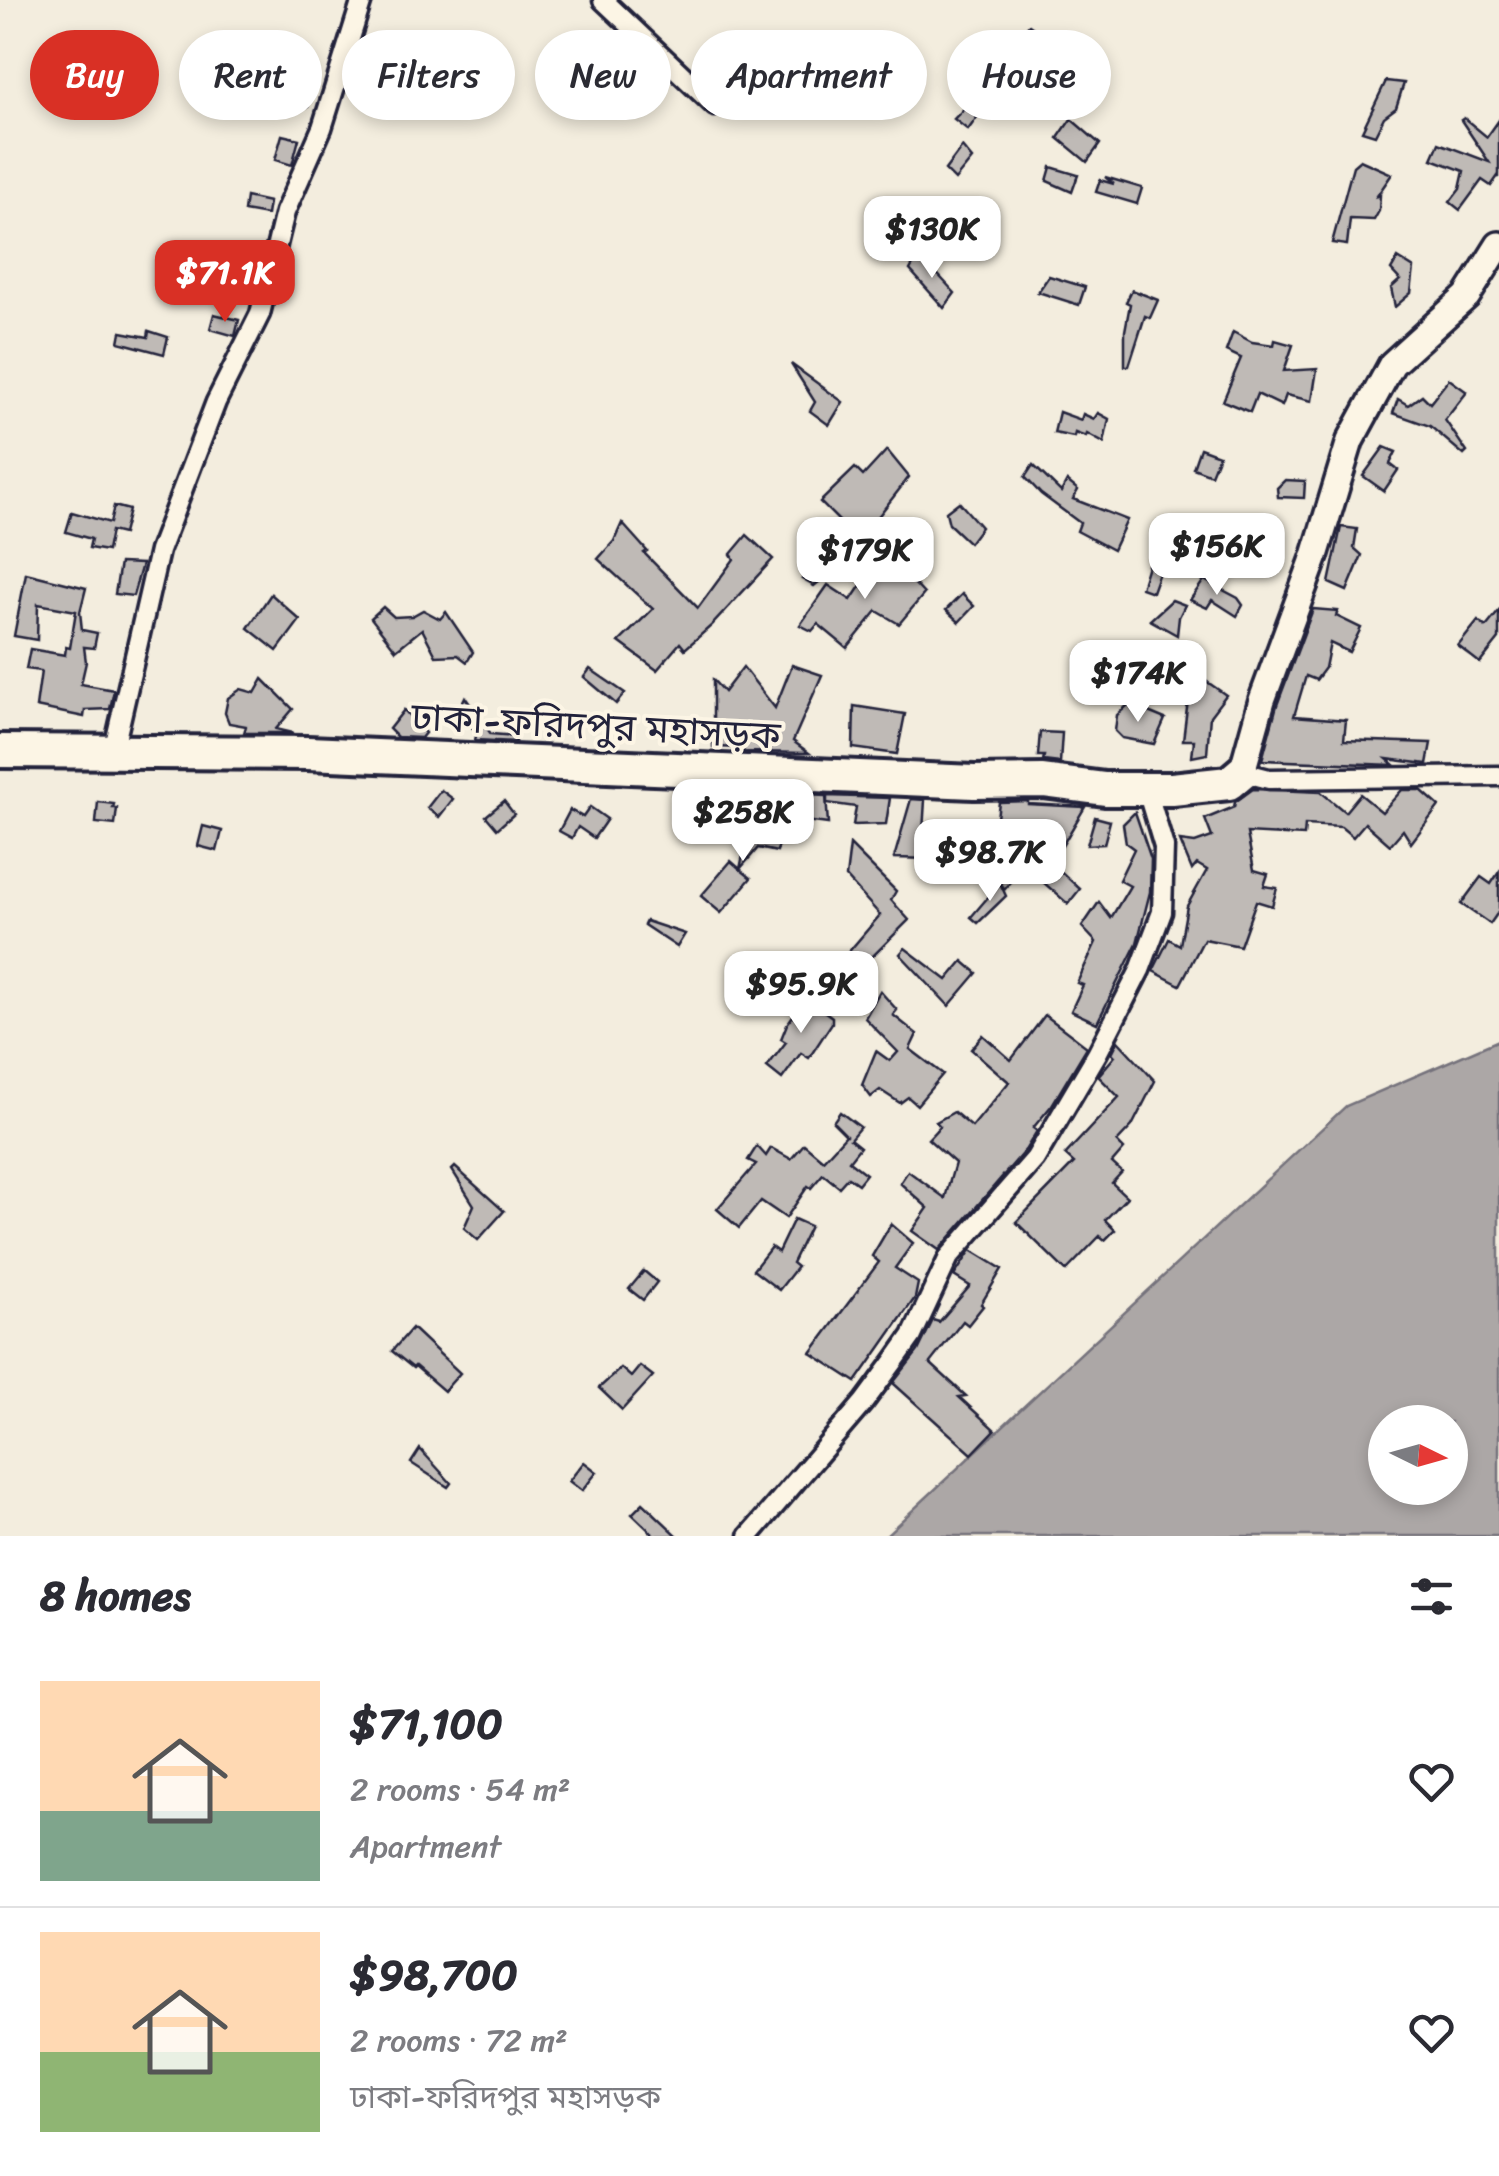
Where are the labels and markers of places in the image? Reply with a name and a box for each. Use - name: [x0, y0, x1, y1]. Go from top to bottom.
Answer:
- pin: $130K: [862, 196, 1002, 281]
- pin: $71.1K: [144, 240, 306, 325]
- pin: $156K: [1147, 513, 1287, 598]
- pin: $179K: [795, 517, 935, 602]
- pin: $174K: [1068, 640, 1208, 725]
- pin: $258K: [673, 779, 813, 864]
- pin: $98.7K: [909, 819, 1071, 904]
- pin: $95.9K: [720, 951, 882, 1036]

